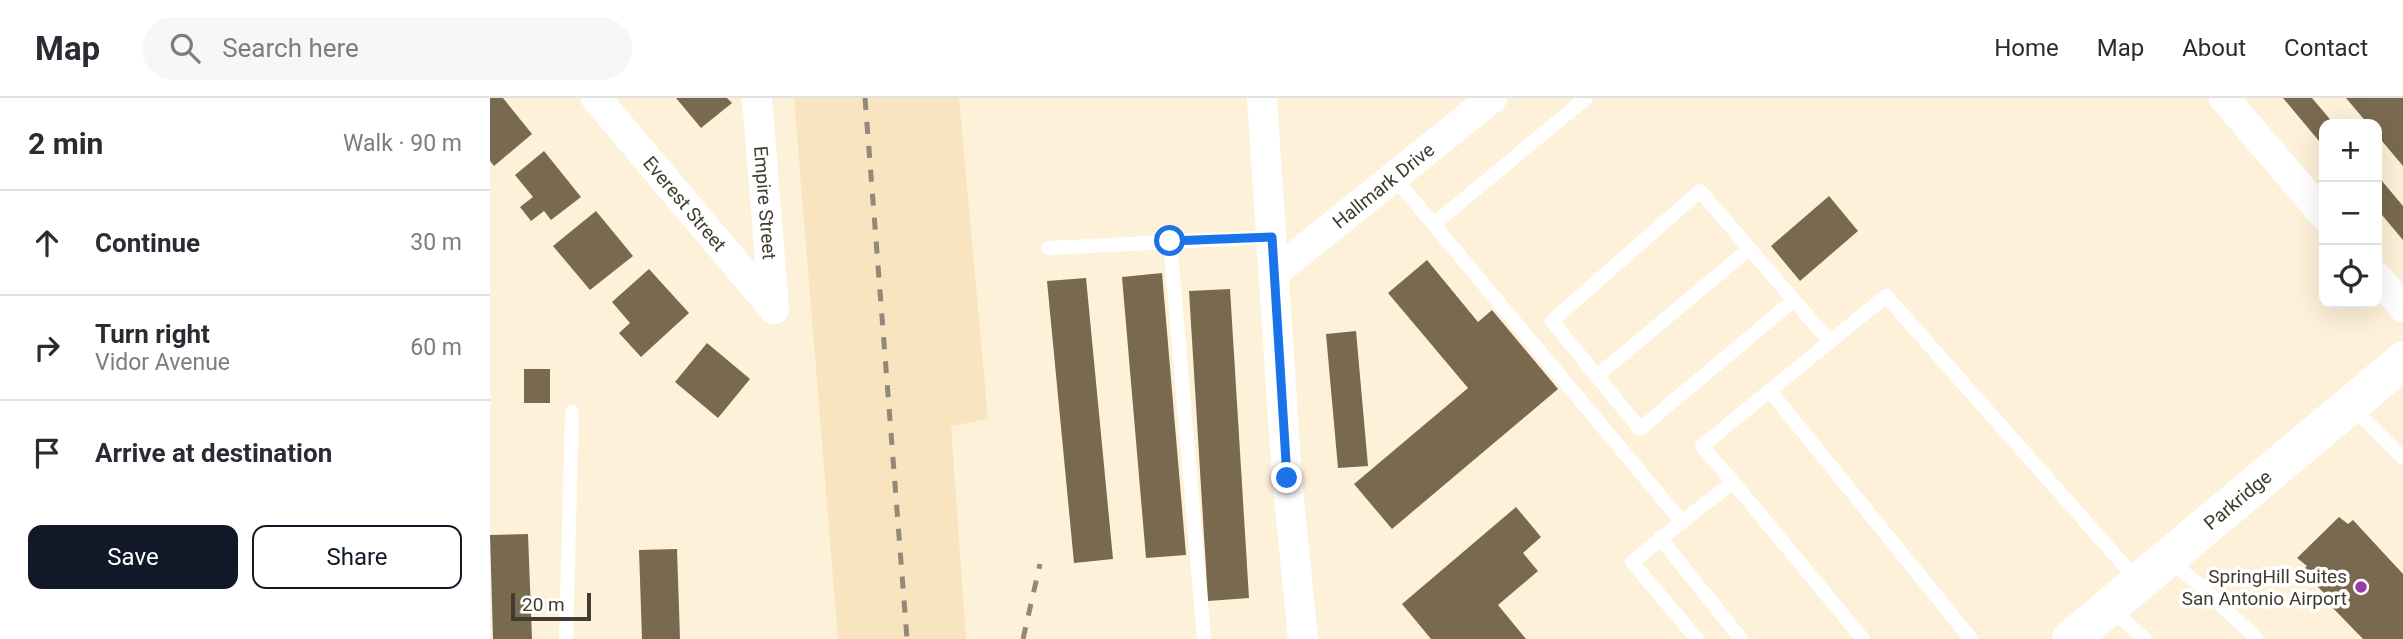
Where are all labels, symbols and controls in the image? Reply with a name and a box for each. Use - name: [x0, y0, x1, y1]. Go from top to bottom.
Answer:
- search box: [142, 17, 632, 80]
- text: Map: [35, 29, 100, 68]
- icon: search: [166, 29, 204, 67]
- text: Search here: [222, 33, 359, 63]
- text: Home: [1994, 34, 2059, 62]
- text: Map: [2097, 34, 2144, 62]
- text: About: [2182, 34, 2246, 62]
- text: Contact: [2284, 34, 2368, 62]
- map controls: [2319, 119, 2382, 308]
- button: +: [2319, 119, 2382, 182]
- text: 2 min: [28, 126, 103, 161]
- text: Walk · 90 m: [343, 130, 462, 157]
- street label: Hallmark Drive: [1328, 138, 1439, 233]
- street label: Empire Street: [749, 145, 781, 260]
- street label: Everest Street: [638, 152, 731, 256]
- button: −: [2319, 182, 2382, 245]
- icon: ahead: [28, 224, 66, 262]
- route start: [1154, 225, 1185, 256]
- text: Continue: [95, 228, 200, 258]
- text: 30 m: [410, 229, 462, 256]
- button: locate: [2319, 245, 2382, 308]
- text: Turn right: [95, 319, 210, 349]
- icon: right: [28, 329, 66, 367]
- text: 60 m: [410, 334, 462, 361]
- text: Vidor Avenue: [95, 349, 230, 376]
- icon: arrive: [28, 434, 66, 472]
- text: Arrive at destination: [95, 438, 332, 468]
- route end: [1271, 462, 1302, 493]
- street label: Parkridge: [2199, 465, 2276, 535]
- button: Save: [28, 525, 238, 589]
- button: Share: [252, 525, 462, 589]
- place label: SpringHill Suites San Antonio Airport: [2182, 565, 2347, 610]
- marker: SpringHill Suites San Antonio Airport: [2353, 579, 2369, 595]
- scale bar: [511, 590, 592, 622]
- text: 20 m: [522, 593, 565, 616]

